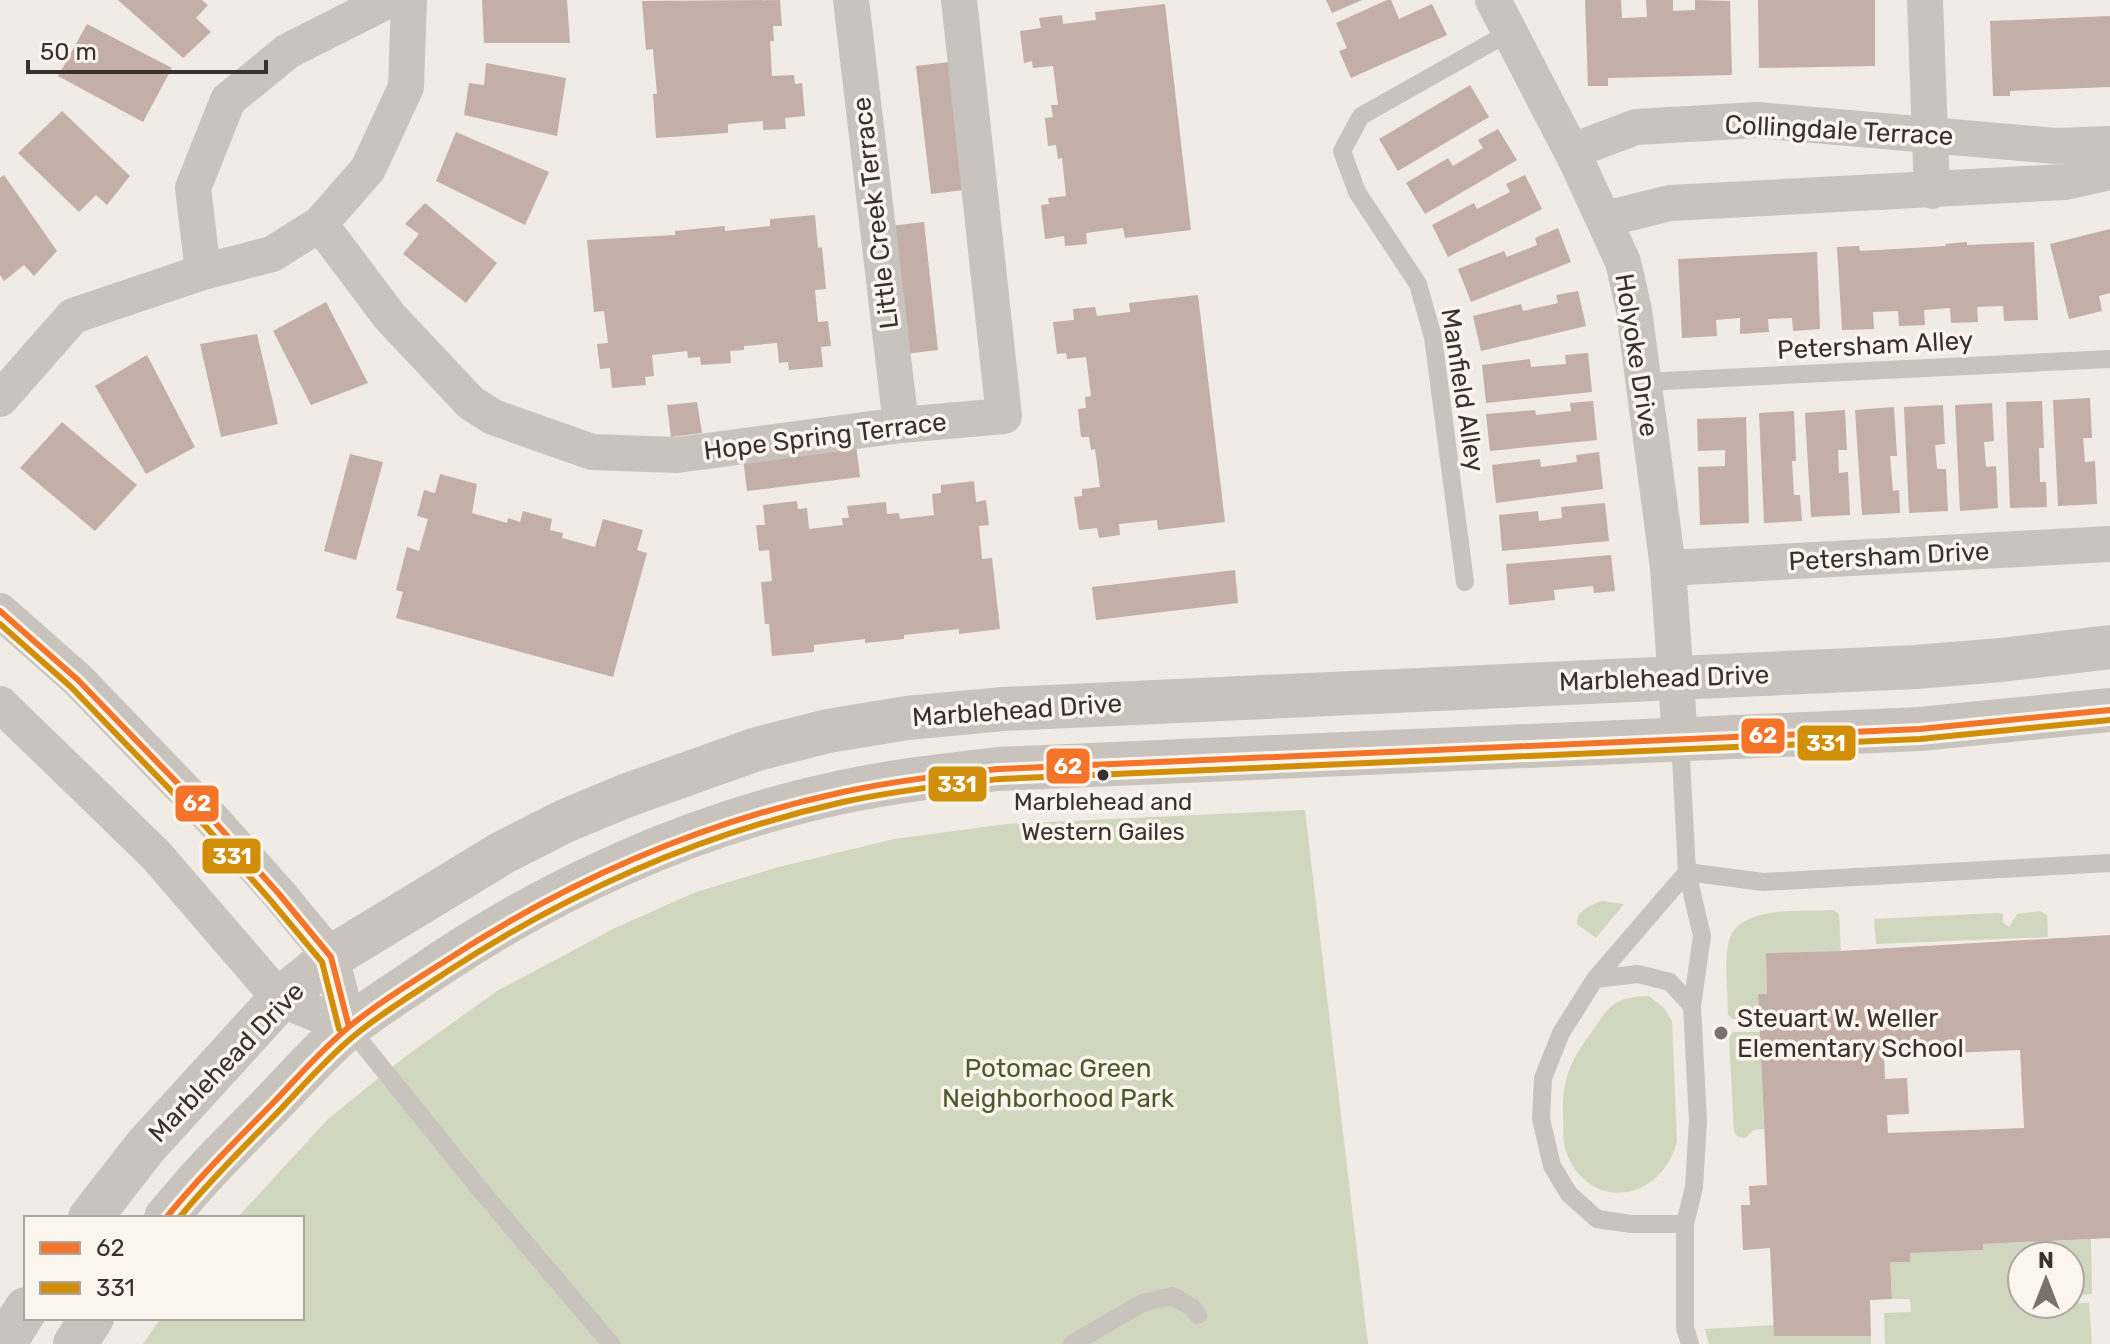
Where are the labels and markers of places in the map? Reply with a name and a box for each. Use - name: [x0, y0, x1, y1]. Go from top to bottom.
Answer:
- marker: Marblehead and Western Gailes: [1095, 767, 1111, 783]
- place label: Marblehead and Western Gailes: [1014, 788, 1192, 846]
- place label: Steuart W. Weller Elementary School: [1737, 1003, 1964, 1064]
- marker: Steuart W. Weller Elementary School: [1712, 1024, 1730, 1042]

